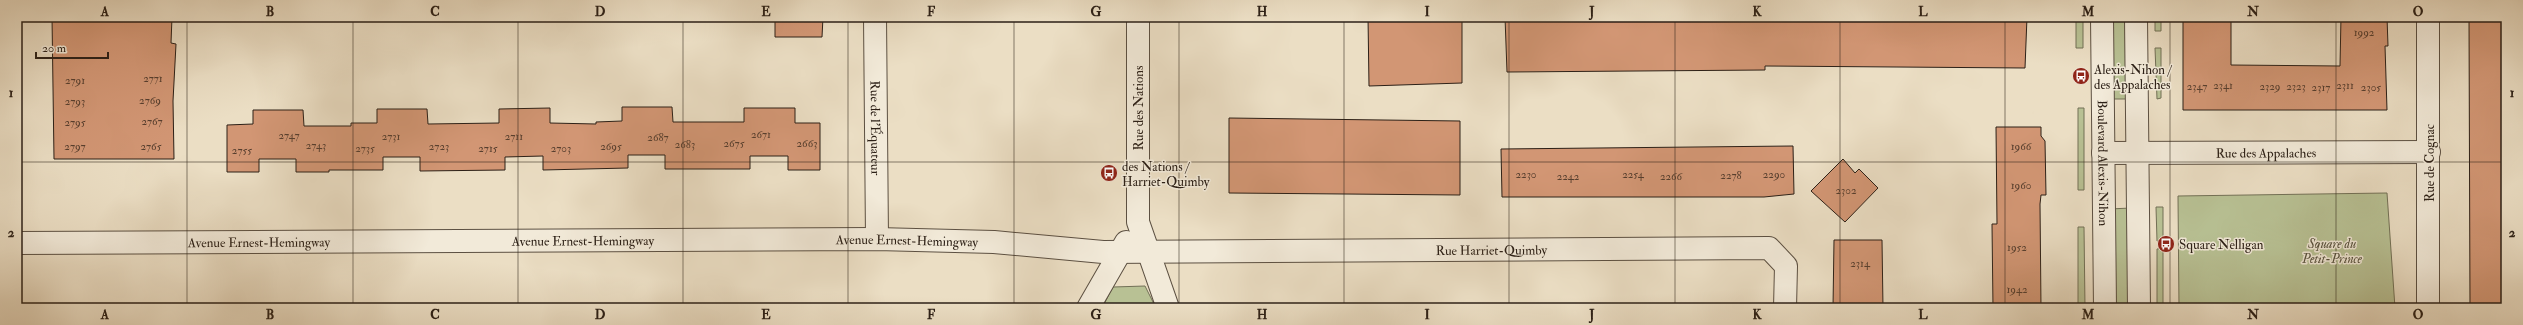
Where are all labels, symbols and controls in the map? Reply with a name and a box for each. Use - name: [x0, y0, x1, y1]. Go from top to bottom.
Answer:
- text: A: [100, 4, 110, 20]
- text: B: [266, 4, 274, 20]
- text: C: [430, 4, 440, 20]
- text: D: [595, 4, 606, 20]
- text: E: [761, 4, 771, 20]
- text: F: [927, 4, 936, 20]
- text: G: [1091, 4, 1102, 20]
- text: H: [1257, 4, 1268, 20]
- text: I: [1424, 4, 1430, 20]
- text: J: [1588, 4, 1595, 21]
- text: K: [1752, 4, 1762, 20]
- text: L: [1918, 4, 1928, 20]
- text: M: [2081, 4, 2095, 20]
- text: N: [2246, 4, 2259, 20]
- text: O: [2413, 4, 2424, 20]
- house number: 1992: [2354, 26, 2375, 39]
- scale bar: [36, 34, 108, 60]
- text: 20 m: [42, 41, 67, 56]
- place label: Alexis-Nihon / des Appalaches: [2093, 62, 2173, 94]
- street label: Rue des Nations: [1131, 65, 1147, 150]
- bus stop icon: Alexis-Nihon / des Appalaches: [2071, 66, 2091, 86]
- house number: 2771: [143, 72, 163, 85]
- house number: 2791: [65, 74, 85, 87]
- house number: 2341: [2213, 79, 2233, 92]
- house number: 2311: [2336, 79, 2354, 92]
- house number: 2347: [2187, 80, 2207, 93]
- house number: 2329: [2259, 80, 2281, 93]
- house number: 2323: [2286, 80, 2306, 93]
- street label: Rue de l'Équateur: [867, 81, 884, 176]
- house number: 2317: [2312, 81, 2330, 94]
- house number: 2305: [2361, 81, 2381, 94]
- text: 1: [9, 85, 14, 101]
- text: 1: [2510, 85, 2515, 101]
- house number: 2769: [139, 94, 161, 107]
- house number: 2793: [65, 95, 85, 108]
- street label: Boulevard Alexis-Nihon: [2094, 100, 2111, 226]
- house number: 2767: [141, 115, 163, 128]
- house number: 2795: [64, 116, 86, 129]
- street label: Rue de Cognac: [2422, 124, 2438, 202]
- house number: 2671: [751, 128, 771, 141]
- house number: 2747: [278, 129, 300, 142]
- house number: 2731: [382, 130, 400, 143]
- house number: 2711: [505, 130, 523, 143]
- house number: 2687: [647, 131, 669, 144]
- house number: 2675: [723, 137, 745, 150]
- house number: 2663: [797, 137, 817, 150]
- house number: 2683: [675, 138, 695, 151]
- house number: 2743: [306, 139, 326, 152]
- house number: 2797: [64, 140, 86, 153]
- house number: 2765: [141, 140, 162, 153]
- house number: 2723: [429, 140, 449, 153]
- house number: 2695: [600, 140, 622, 153]
- house number: 1966: [2011, 140, 2033, 153]
- house number: 2735: [355, 142, 375, 155]
- house number: 2715: [478, 142, 498, 155]
- house number: 2703: [551, 142, 571, 155]
- house number: 2755: [232, 144, 252, 157]
- street label: Rue des Appalaches: [2216, 145, 2317, 162]
- place label: des Nations / Harriet-Quimby: [1122, 159, 1210, 191]
- bus stop icon: des Nations / Harriet-Quimby: [1099, 163, 1119, 183]
- house number: 2230: [1515, 168, 1537, 181]
- house number: 2254: [1622, 168, 1645, 181]
- house number: 2290: [1763, 168, 1786, 181]
- house number: 2278: [1720, 169, 1742, 182]
- house number: 2242: [1557, 170, 1580, 183]
- house number: 2266: [1660, 170, 1684, 183]
- house number: 1960: [2011, 179, 2032, 192]
- house number: 2302: [1835, 184, 1857, 197]
- text: 2: [8, 225, 15, 241]
- text: 2: [2509, 225, 2516, 241]
- street label: Avenue Ernest-Hemingway: [835, 232, 979, 252]
- street label: Avenue Ernest-Hemingway: [511, 233, 655, 250]
- bus stop icon: Square Nelligan: [2156, 234, 2176, 254]
- street label: Avenue Ernest-Hemingway: [187, 235, 331, 252]
- park label: Square du Petit-Prince: [2301, 236, 2363, 267]
- place label: Square Nelligan: [2179, 237, 2264, 253]
- house number: 1952: [2007, 241, 2027, 254]
- street label: Rue Harriet-Quimby: [1436, 242, 1548, 259]
- house number: 2314: [1850, 257, 1871, 270]
- house number: 1942: [2006, 283, 2028, 296]
- text: A: [100, 307, 110, 323]
- text: B: [266, 307, 274, 323]
- text: C: [430, 307, 440, 323]
- text: D: [595, 307, 606, 323]
- text: E: [761, 307, 771, 323]
- text: F: [927, 307, 936, 323]
- text: G: [1091, 307, 1102, 323]
- text: H: [1257, 307, 1268, 323]
- text: I: [1424, 307, 1430, 323]
- text: J: [1588, 307, 1595, 324]
- text: K: [1752, 307, 1762, 323]
- text: L: [1918, 307, 1928, 323]
- text: M: [2081, 307, 2095, 323]
- text: N: [2246, 307, 2259, 323]
- text: O: [2413, 307, 2424, 323]

